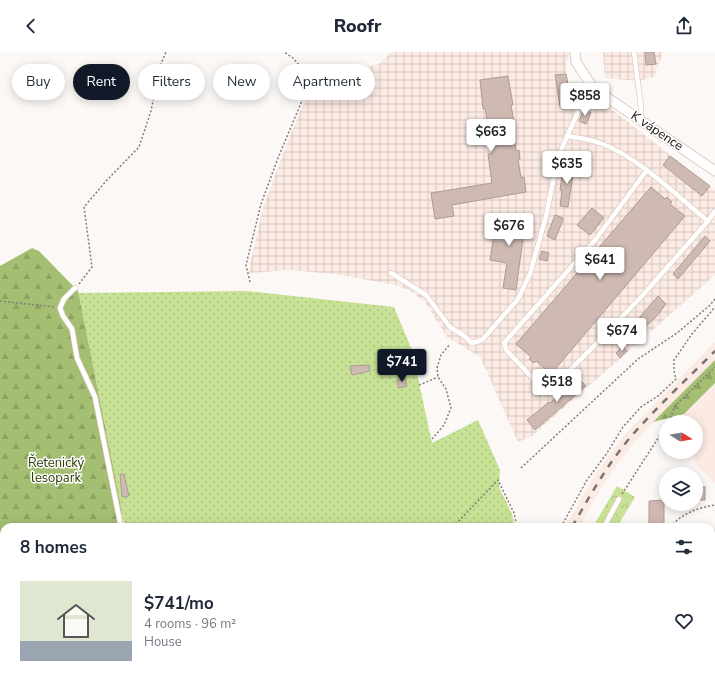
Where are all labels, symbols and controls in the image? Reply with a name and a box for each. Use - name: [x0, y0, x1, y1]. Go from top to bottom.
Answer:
- text: Roofr: [334, 14, 381, 38]
- icon: back: [20, 15, 42, 37]
- icon: share: [673, 15, 695, 37]
- chip: Buy: [12, 64, 65, 100]
- chip: Rent: [73, 64, 130, 100]
- chip: Filters: [138, 64, 205, 100]
- chip: New: [213, 64, 270, 100]
- chip: Apartment: [278, 64, 375, 100]
- pin: $858: [561, 83, 609, 117]
- text: $858: [569, 87, 601, 105]
- street label: K vápence: [627, 107, 687, 155]
- pin: $663: [467, 119, 515, 153]
- text: $663: [475, 123, 507, 141]
- pin: $635: [543, 151, 591, 185]
- text: $635: [551, 155, 583, 173]
- pin: $676: [485, 213, 533, 247]
- text: $676: [493, 217, 525, 235]
- pin: $641: [576, 247, 624, 281]
- text: $641: [584, 251, 616, 269]
- pin: $674: [598, 318, 646, 352]
- text: $674: [606, 322, 638, 340]
- pin: $741: [378, 349, 426, 383]
- text: $741: [386, 353, 418, 371]
- pin: $518: [533, 369, 581, 403]
- text: $518: [541, 373, 573, 391]
- north arrow: [659, 415, 703, 459]
- map controls: [659, 415, 703, 511]
- park label: Řetenický lesopark: [28, 453, 84, 487]
- button: layers: [659, 467, 703, 511]
- text: 8 homes: [20, 536, 87, 559]
- icon: filters: [673, 536, 695, 558]
- text: $741/mo: [144, 592, 214, 615]
- icon: home: [52, 597, 100, 645]
- icon: heart: [673, 610, 695, 632]
- text: 4 rooms · 96 m²: [144, 615, 236, 633]
- text: House: [144, 633, 182, 651]

